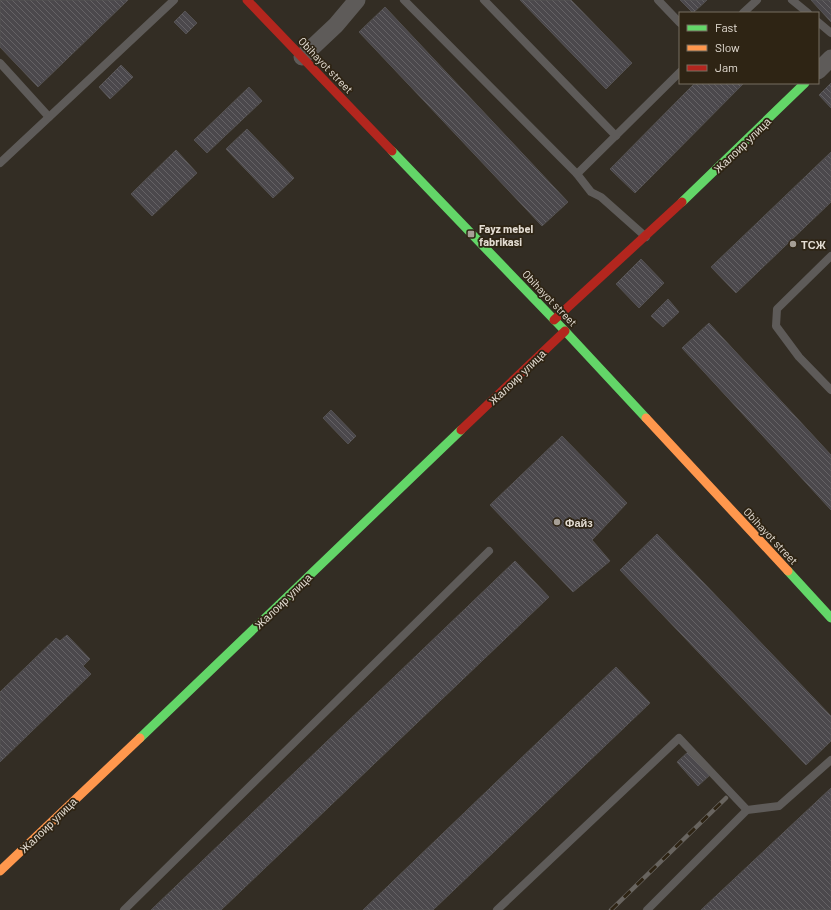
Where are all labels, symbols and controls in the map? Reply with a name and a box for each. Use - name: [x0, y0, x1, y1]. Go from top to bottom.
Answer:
- legend: [679, 12, 819, 84]
- text: Fast: [715, 20, 738, 34]
- street label: Obihayot street: [296, 34, 356, 96]
- text: Slow: [715, 40, 740, 54]
- text: Jam: [715, 60, 738, 74]
- street label: Жалоир улица: [711, 114, 774, 175]
- place label: Fayz mebel fabrikasi: [479, 222, 533, 248]
- marker: Fayz mebel fabrikasi: [466, 229, 476, 239]
- place label: ТСЖ: [801, 238, 826, 251]
- marker: ТСЖ: [788, 239, 798, 249]
- street label: Obihayot street: [520, 267, 580, 329]
- street label: Жалоир улица: [486, 346, 549, 407]
- street label: Obihayot street: [741, 505, 801, 567]
- place label: Файз: [565, 516, 593, 529]
- marker: Файз: [552, 517, 562, 527]
- street label: Жалоир улица: [252, 570, 315, 631]
- street label: Жалоир улица: [17, 794, 80, 855]

